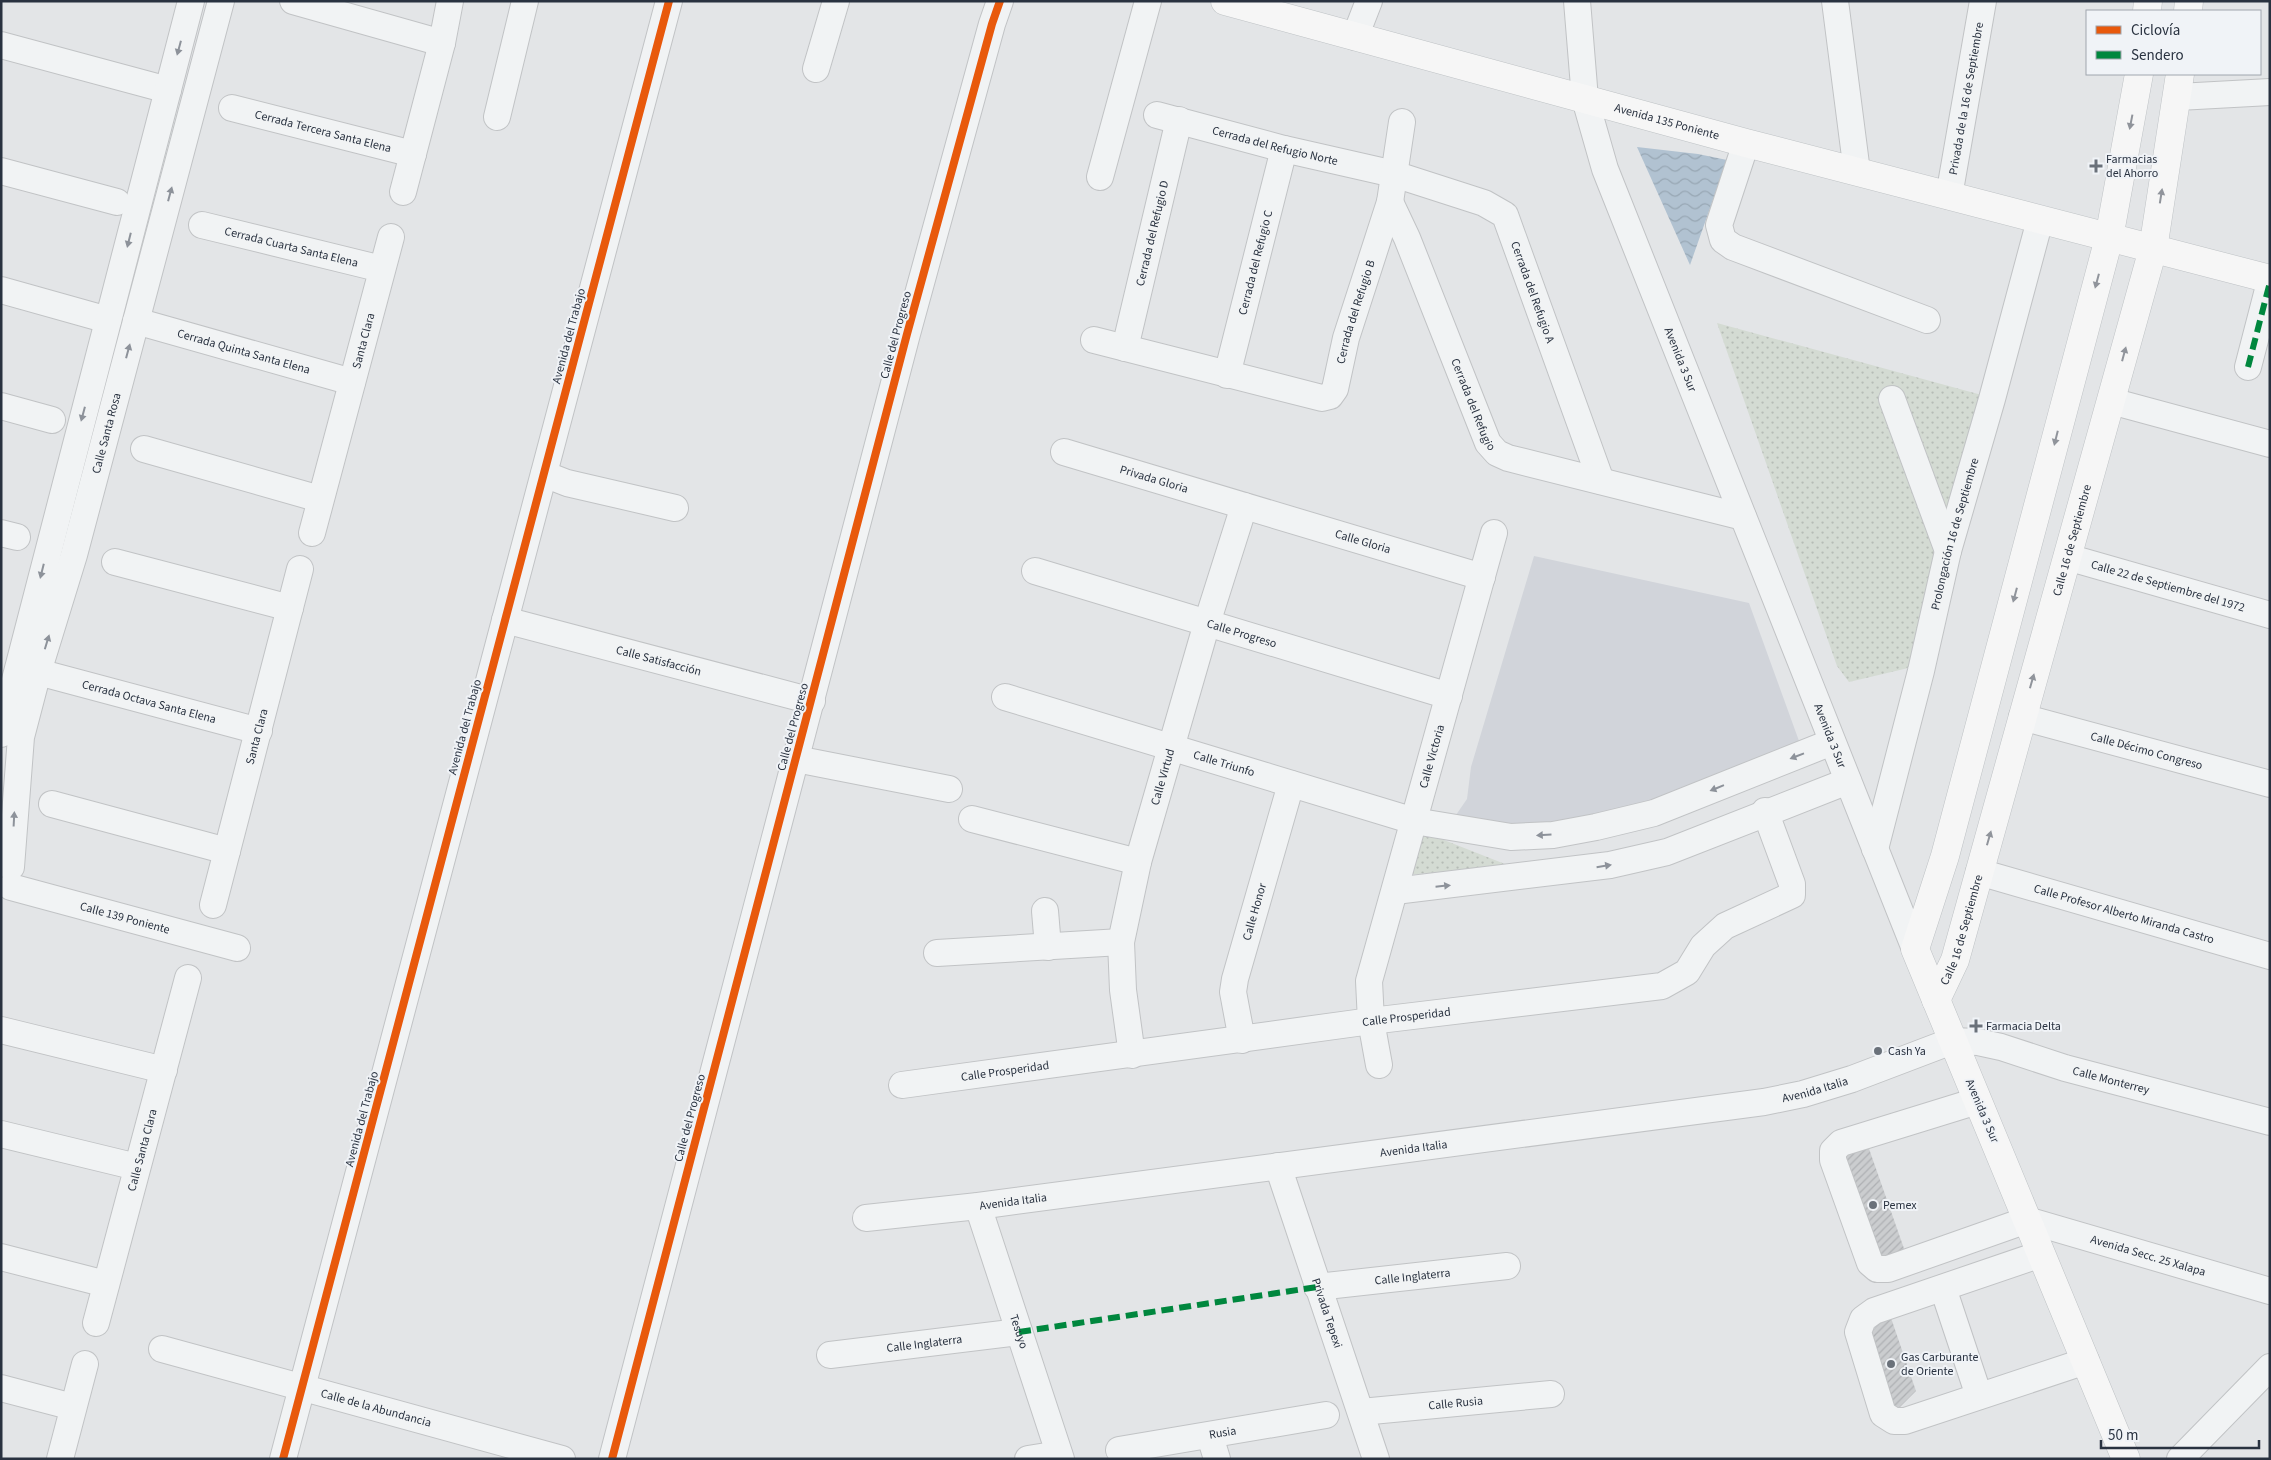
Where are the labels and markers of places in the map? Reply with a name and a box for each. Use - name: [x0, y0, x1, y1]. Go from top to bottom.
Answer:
- place label: Farmacias del Ahorro: [2106, 151, 2158, 182]
- marker: Farmacias del Ahorro: [2090, 160, 2102, 172]
- place label: Farmacia Delta: [1986, 1018, 2061, 1035]
- marker: Farmacia Delta: [1970, 1020, 1982, 1032]
- place label: Cash Ya: [1888, 1043, 1926, 1060]
- marker: Cash Ya: [1872, 1045, 1884, 1057]
- place label: Pemex: [1883, 1197, 1917, 1214]
- marker: Pemex: [1867, 1199, 1879, 1211]
- place label: Gas Carburante de Oriente: [1901, 1349, 1978, 1380]
- marker: Gas Carburante de Oriente: [1885, 1358, 1897, 1370]

